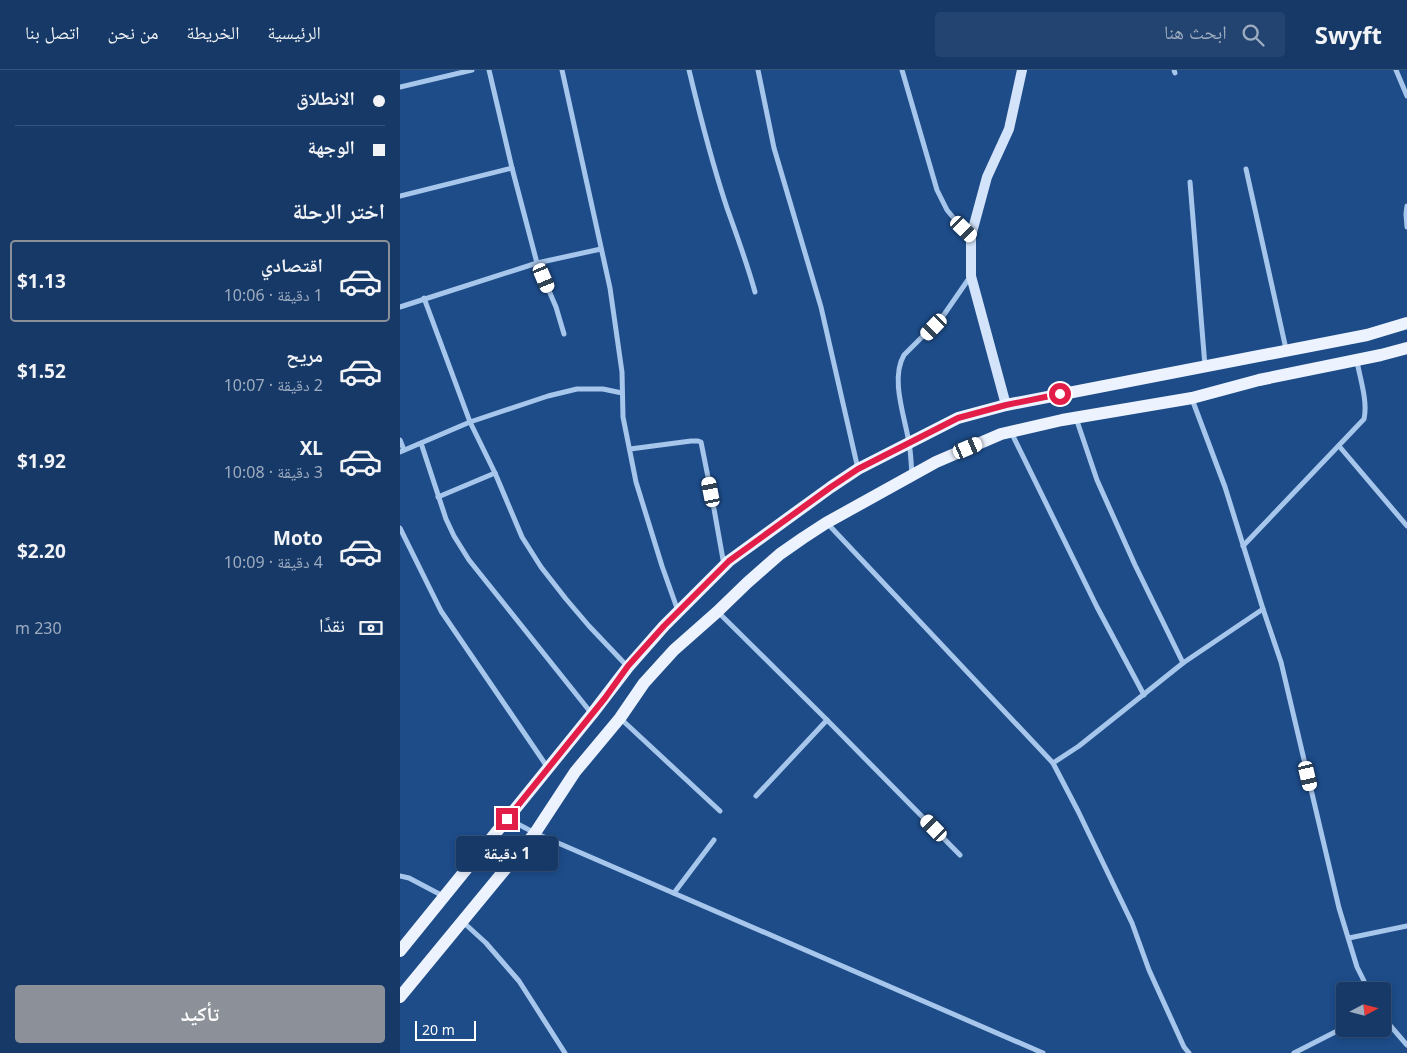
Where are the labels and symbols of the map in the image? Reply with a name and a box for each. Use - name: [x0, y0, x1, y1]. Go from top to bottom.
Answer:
- car: [947, 213, 980, 245]
- car: [531, 261, 556, 295]
- car: [918, 311, 949, 343]
- route start: [1049, 383, 1071, 405]
- car: [951, 435, 984, 461]
- car: [700, 476, 721, 508]
- car: [1297, 760, 1318, 792]
- route end: [496, 808, 518, 830]
- car: [918, 812, 949, 844]
- callout: 1 دقيقة: [456, 836, 558, 872]
- north arrow: [1336, 982, 1391, 1038]
- scale bar: [415, 1018, 476, 1041]

